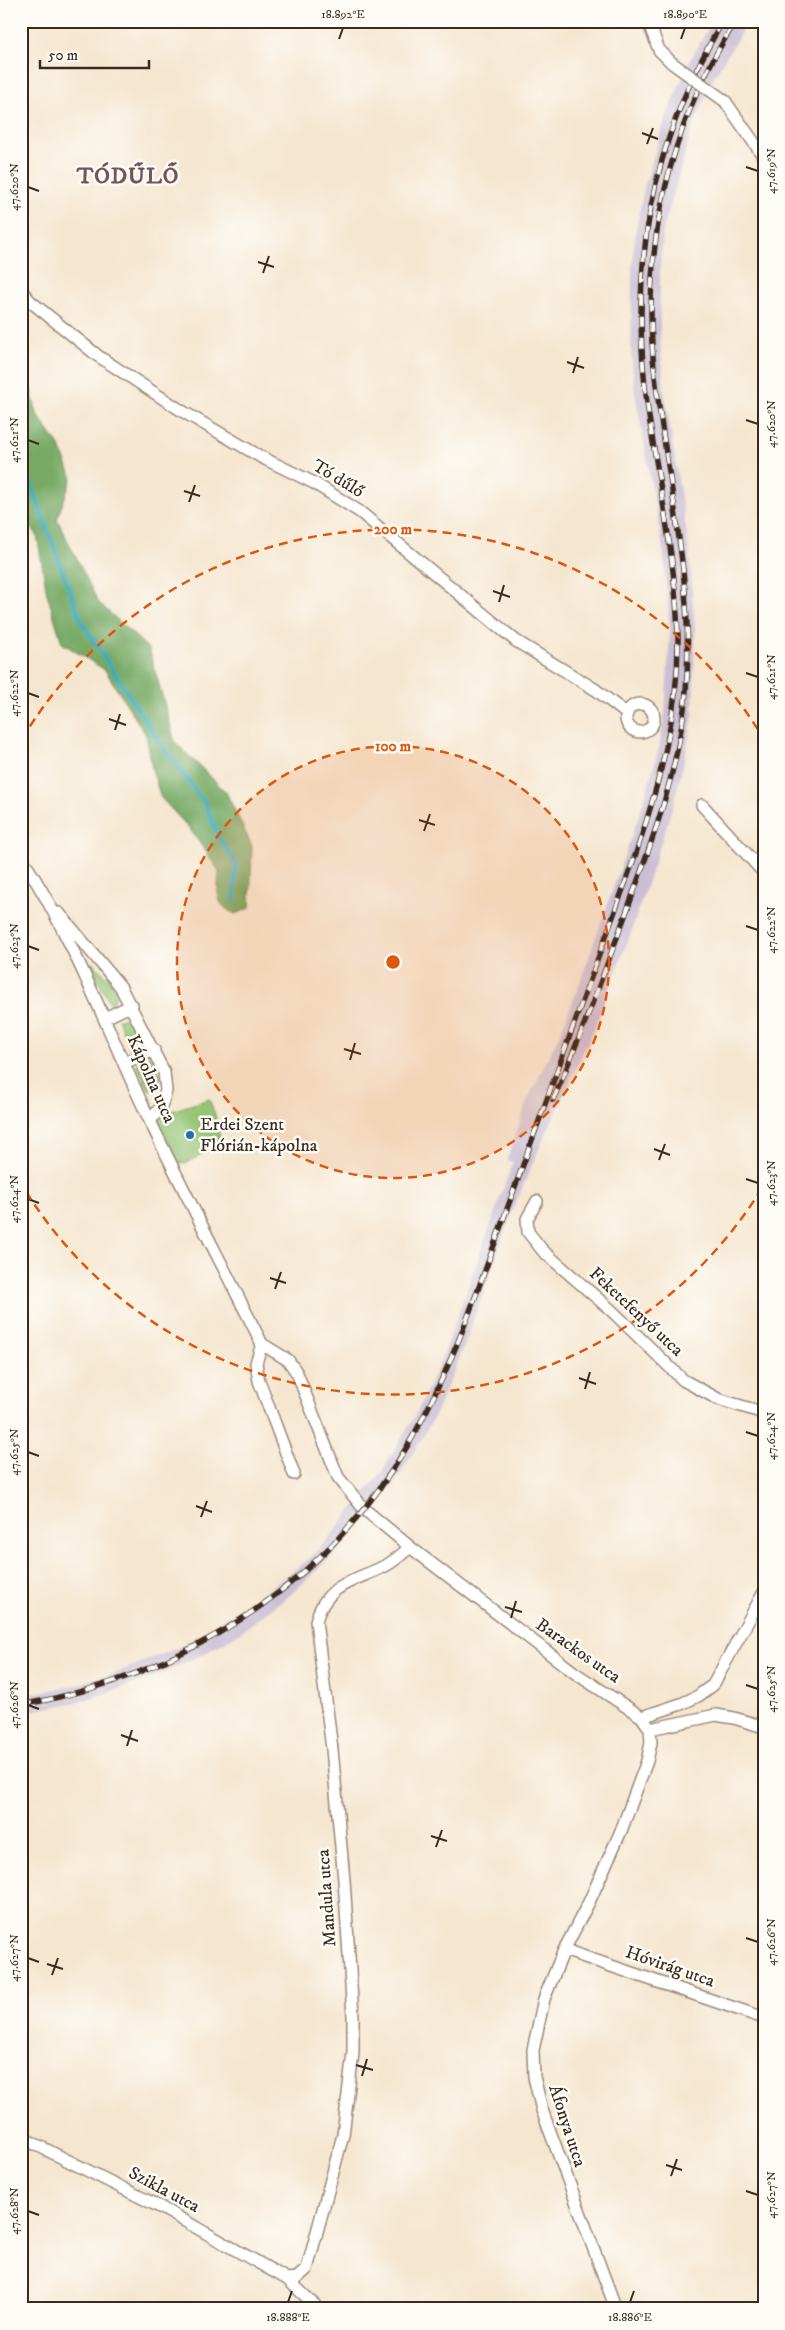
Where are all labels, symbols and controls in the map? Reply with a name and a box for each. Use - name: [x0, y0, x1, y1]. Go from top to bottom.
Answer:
- text: 18.892°E: [321, 7, 365, 22]
- text: 18.890°E: [663, 7, 708, 22]
- scale bar: [40, 38, 149, 70]
- text: 50 m: [48, 46, 78, 65]
- text: 47.619°N: [764, 148, 779, 194]
- district label: TÓDŰLŐ: [76, 162, 179, 190]
- text: 47.620°N: [7, 163, 22, 211]
- text: 47.620°N: [764, 400, 779, 448]
- text: 47.621°N: [7, 417, 22, 463]
- street label: Tó dűlő: [308, 455, 368, 503]
- text: 200 m: [374, 520, 413, 539]
- text: 47.621°N: [764, 654, 779, 700]
- text: 47.622°N: [7, 669, 22, 717]
- text: 100 m: [375, 737, 412, 756]
- text: 47.622°N: [764, 906, 779, 954]
- text: 47.623°N: [7, 923, 22, 969]
- centre of rings: [384, 953, 402, 971]
- street label: Kápolna utca: [122, 1032, 180, 1127]
- place label: Erdei Szent Flórián-kápolna: [200, 1114, 318, 1157]
- marker: Erdei Szent Flórián-kápolna: [184, 1129, 196, 1141]
- text: 47.623°N: [764, 1160, 779, 1206]
- text: 47.624°N: [7, 1175, 22, 1223]
- street label: Feketefenyő utca: [584, 1263, 688, 1361]
- text: 47.624°N: [764, 1412, 779, 1460]
- text: 47.625°N: [7, 1428, 22, 1476]
- street label: Barackos utca: [531, 1614, 625, 1688]
- text: 47.625°N: [764, 1665, 779, 1713]
- text: 47.626°N: [7, 1681, 22, 1729]
- street label: Mandula utca: [313, 1848, 341, 1948]
- text: 47.626°N: [764, 1918, 779, 1966]
- text: 47.627°N: [7, 1934, 22, 1982]
- street label: Hóvirág utca: [622, 1941, 718, 1993]
- street label: Áfonya utca: [543, 2082, 592, 2170]
- street label: Szikla utca: [125, 2162, 204, 2218]
- text: 47.627°N: [764, 2171, 779, 2219]
- text: 47.628°N: [7, 2187, 22, 2235]
- text: 18.888°E: [266, 2310, 310, 2325]
- text: 18.886°E: [608, 2310, 652, 2325]

